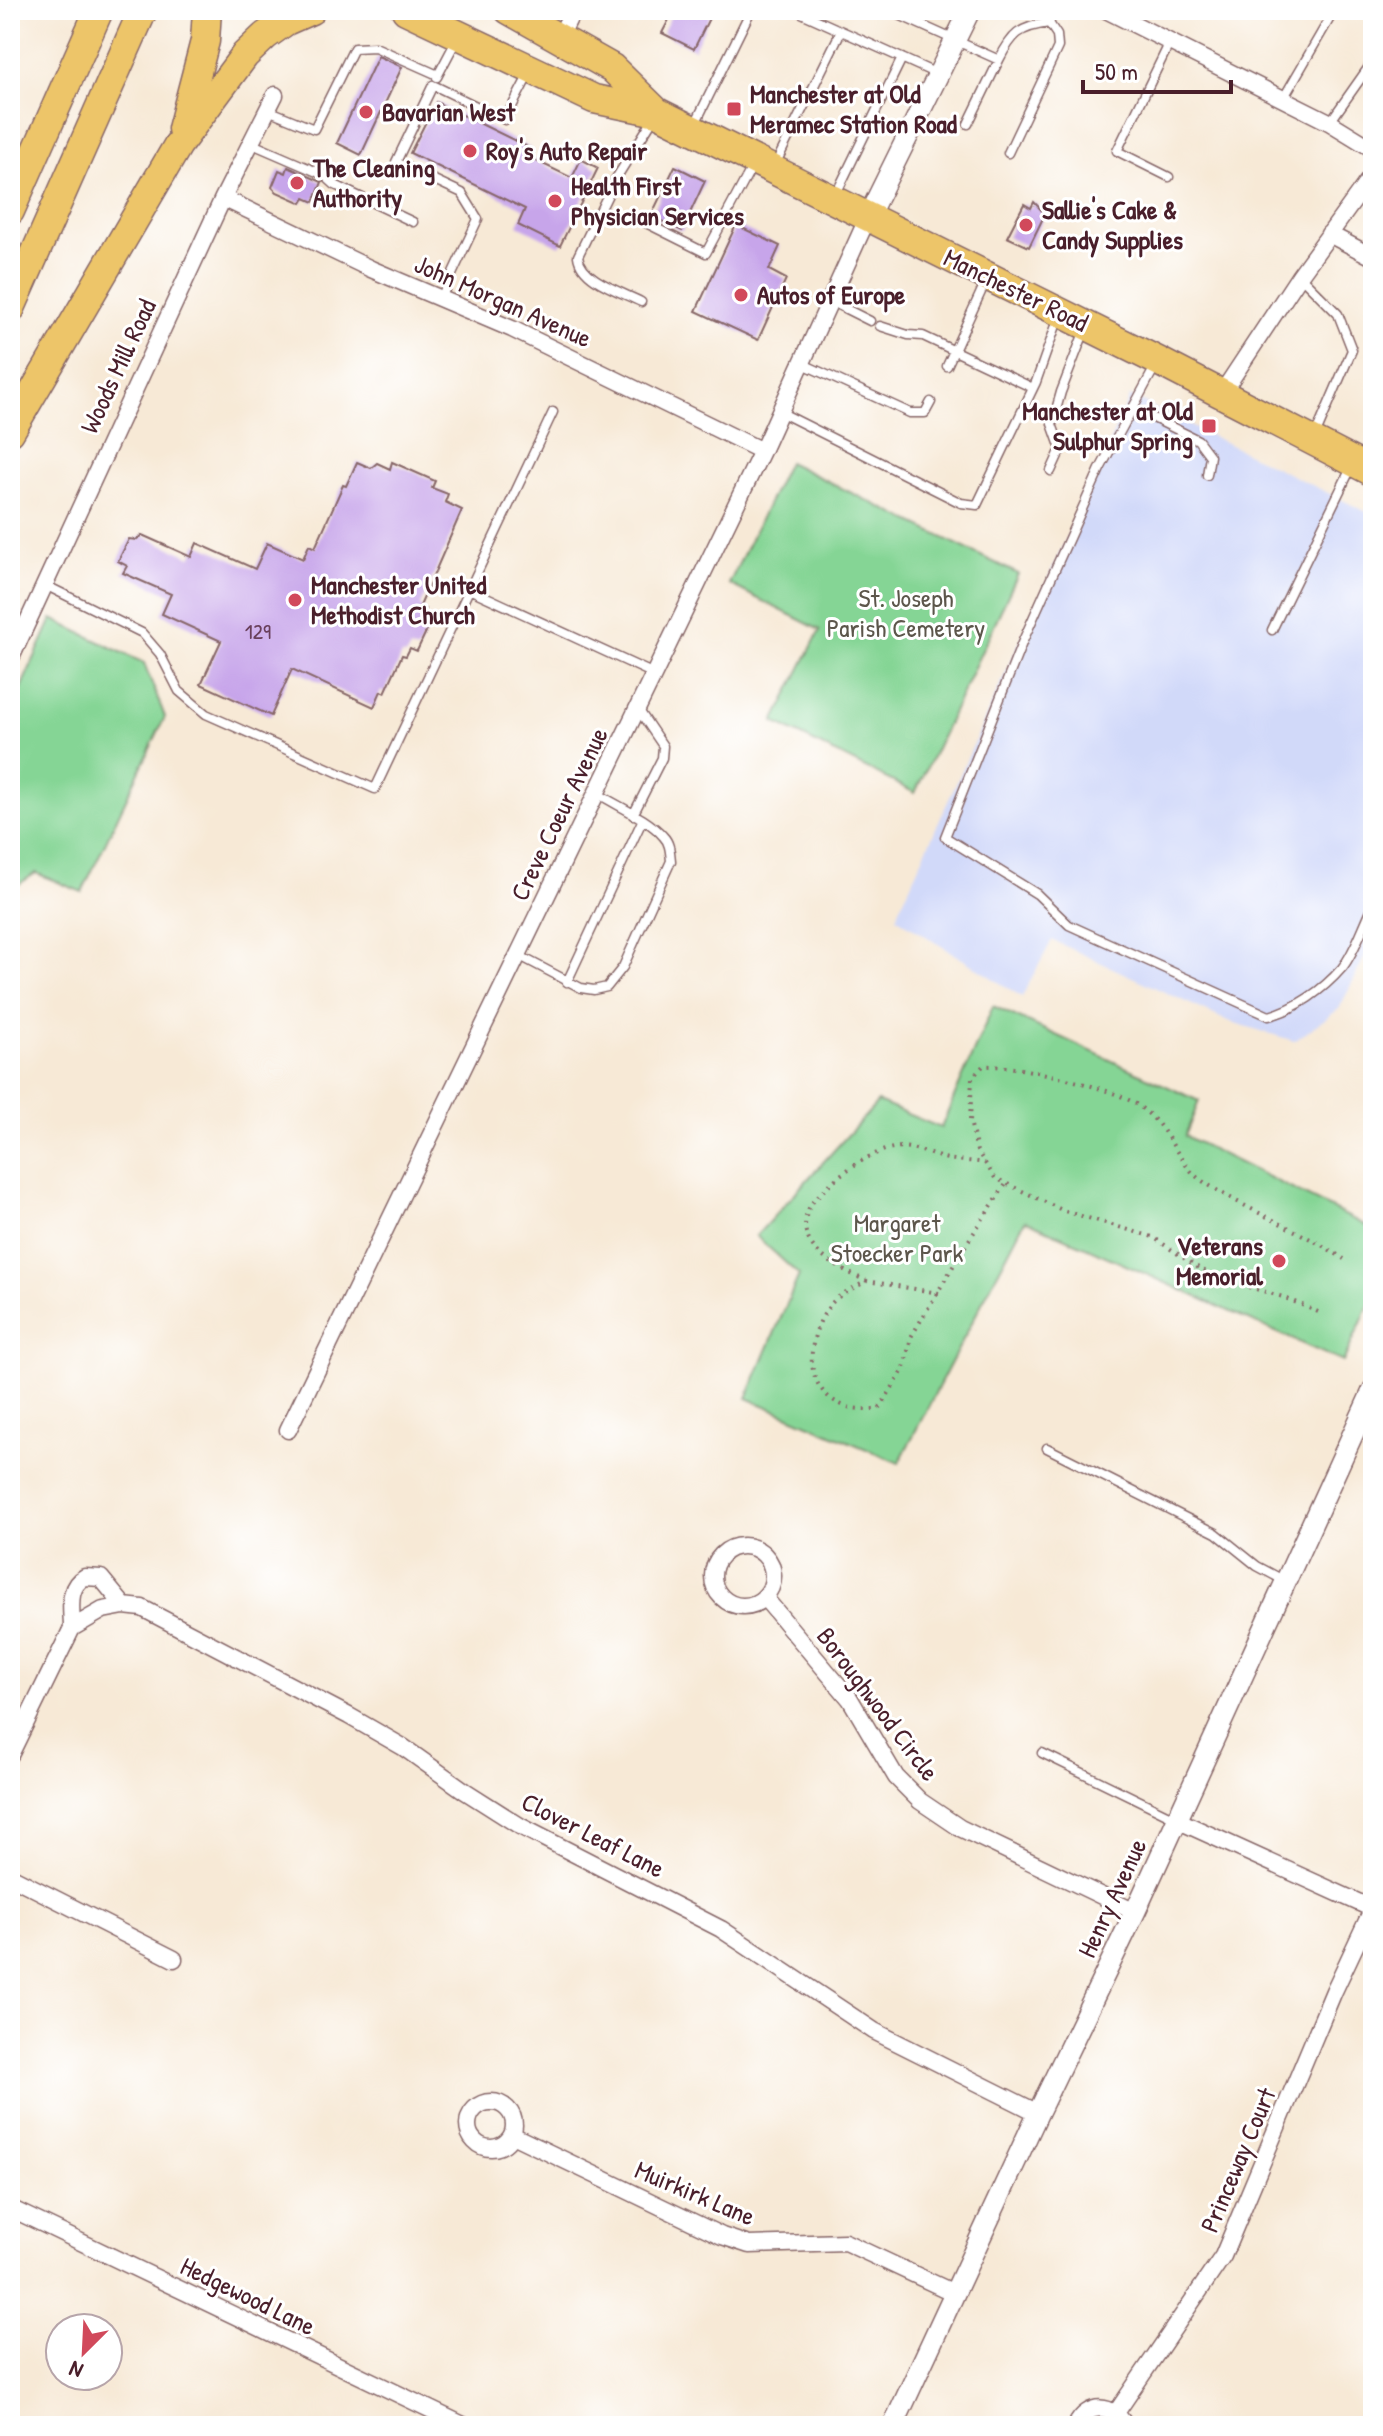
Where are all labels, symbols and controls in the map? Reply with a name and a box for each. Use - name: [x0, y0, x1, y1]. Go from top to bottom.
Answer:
- scale bar: [1083, 44, 1231, 94]
- text: 50 m: [1095, 55, 1138, 87]
- place label: Manchester at Old Meramec Station Road: [750, 76, 958, 141]
- place label: Bavarian West: [382, 94, 516, 129]
- marker: Manchester at Old Meramec Station Road: [725, 100, 743, 118]
- marker: Bavarian West: [357, 103, 375, 121]
- place label: Roy's Auto Repair: [486, 133, 648, 169]
- marker: Roy's Auto Repair: [461, 142, 479, 160]
- place label: The Cleaning Authority: [312, 150, 435, 216]
- place label: Health First Physician Services: [571, 168, 744, 234]
- marker: The Cleaning Authority: [288, 174, 306, 192]
- marker: Health First Physician Services: [546, 192, 564, 210]
- place label: Sallie's Cake & Candy Supplies: [1042, 192, 1183, 258]
- marker: Sallie's Cake & Candy Supplies: [1017, 216, 1035, 234]
- street label: Manchester Road: [938, 239, 1094, 340]
- street label: John Morgan Avenue: [409, 246, 597, 355]
- place label: Autos of Europe: [757, 277, 906, 313]
- marker: Autos of Europe: [732, 286, 750, 304]
- street label: Woods Mill Road: [71, 293, 164, 439]
- place label: Manchester at Old Sulphur Spring: [1022, 393, 1194, 459]
- marker: Manchester at Old Sulphur Spring: [1200, 417, 1218, 435]
- place label: Manchester United Methodist Church: [311, 567, 487, 632]
- park label: St. Joseph Parish Cemetery: [827, 580, 985, 645]
- marker: Manchester United Methodist Church: [286, 591, 304, 609]
- house number: 129: [245, 616, 271, 646]
- street label: Creve Coeur Avenue: [501, 721, 616, 906]
- park label: Margaret Stoecker Park: [831, 1205, 963, 1270]
- place label: Veterans Memorial: [1176, 1228, 1264, 1293]
- marker: Veterans Memorial: [1270, 1252, 1288, 1270]
- street label: Boroughwood Circle: [809, 1620, 948, 1788]
- street label: Clover Leaf Lane: [516, 1784, 671, 1886]
- street label: Henry Avenue: [1069, 1833, 1154, 1963]
- street label: Princeway Court: [1191, 2081, 1284, 2237]
- street label: Muirkirk Lane: [630, 2152, 761, 2233]
- street label: Hedgewood Lane: [175, 2248, 321, 2343]
- north arrow: [44, 2312, 124, 2392]
- text: N: [64, 2354, 87, 2386]

